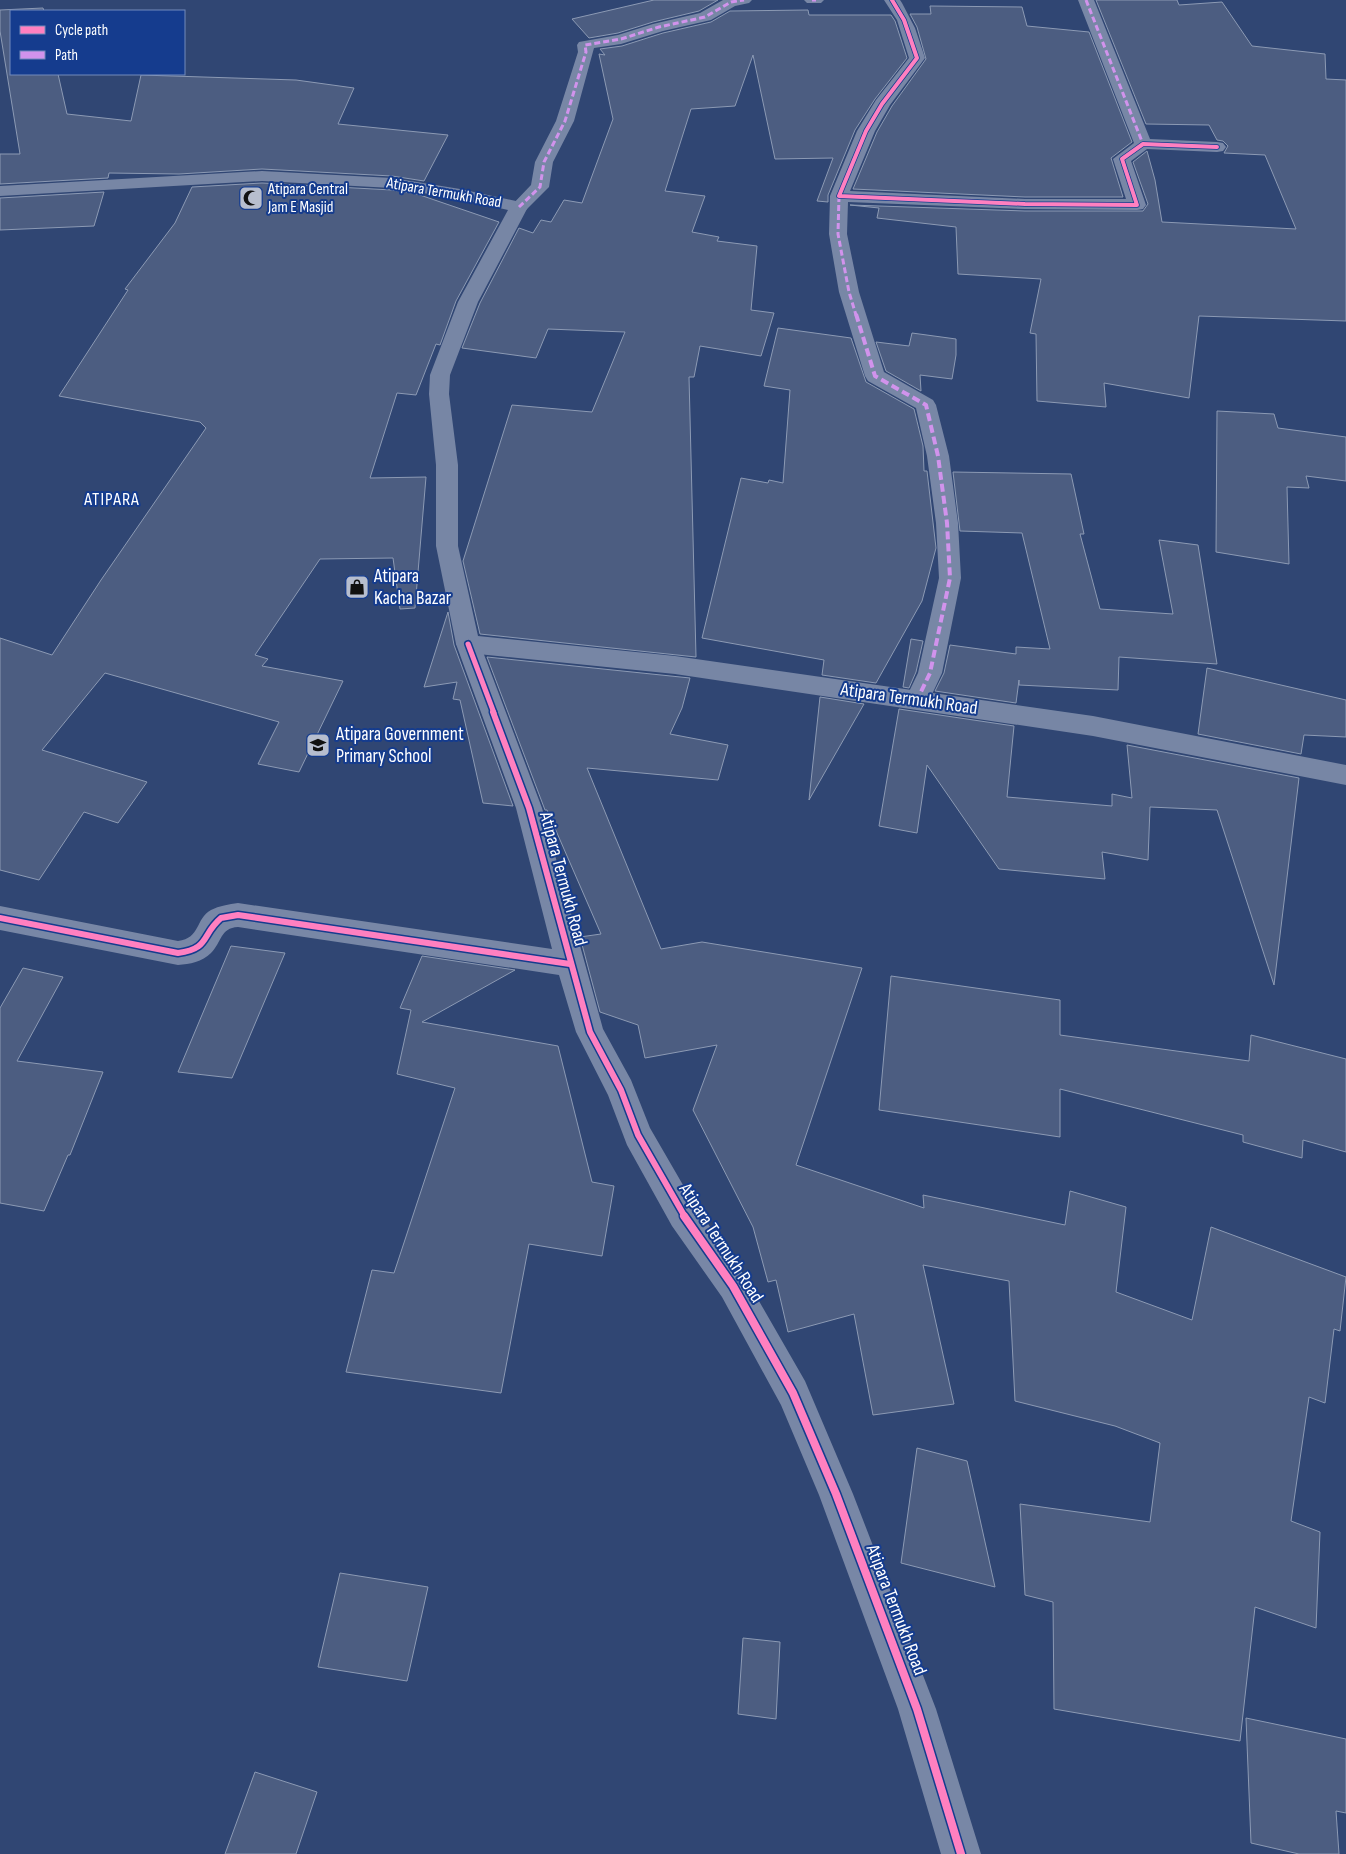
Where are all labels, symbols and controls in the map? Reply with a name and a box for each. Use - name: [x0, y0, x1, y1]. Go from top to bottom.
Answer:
- legend: [10, 10, 185, 75]
- text: Cycle path: [55, 21, 108, 40]
- text: Path: [55, 46, 78, 65]
- street label: Atipara Termukh Road: [384, 173, 503, 212]
- place label: Atipara Central Jam E Masjid: [267, 180, 348, 217]
- mosque icon: Atipara Central Jam E Masjid: [238, 185, 264, 211]
- district label: ATIPARA: [83, 489, 140, 510]
- place label: Atipara Kacha Bazar: [373, 565, 452, 610]
- shop icon: Atipara Kacha Bazar: [344, 574, 370, 600]
- street label: Atipara Termukh Road: [838, 678, 979, 720]
- place label: Atipara Government Primary School: [335, 723, 464, 768]
- school or university icon: Atipara Government Primary School: [305, 732, 331, 758]
- street label: Atipara Termukh Road: [534, 808, 592, 949]
- street label: Atipara Termukh Road: [673, 1178, 768, 1307]
- street label: Atipara Termukh Road: [860, 1541, 931, 1678]

